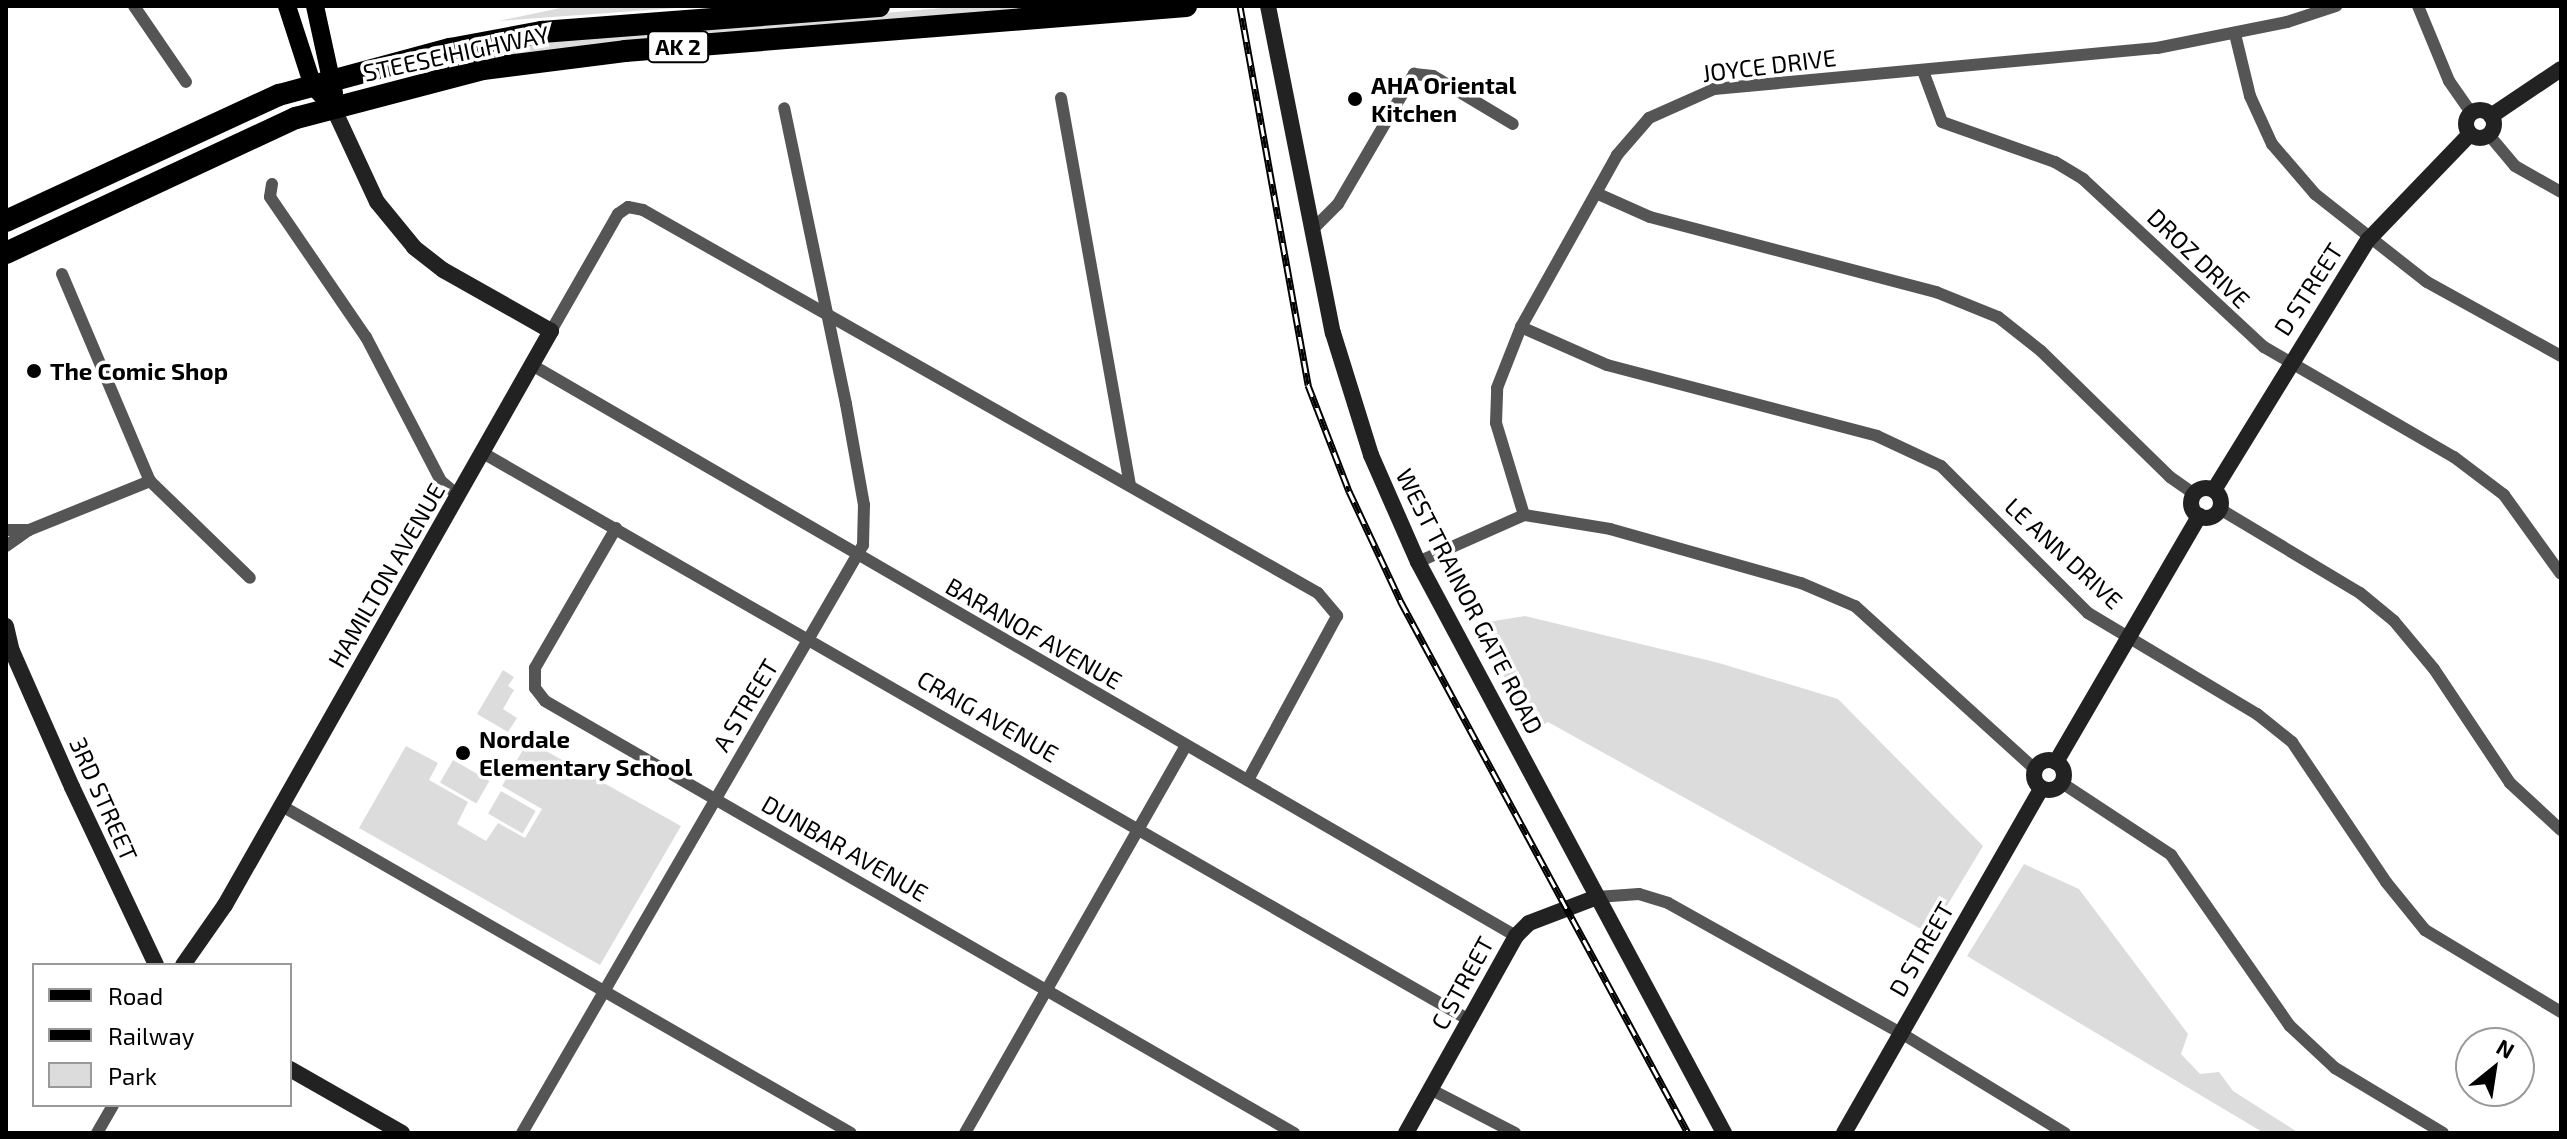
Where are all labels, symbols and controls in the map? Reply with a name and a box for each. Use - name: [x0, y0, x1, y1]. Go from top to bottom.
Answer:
- street label: STEESE HIGHWAY: [360, 19, 552, 87]
- road number: AK 2: [646, 29, 710, 65]
- street label: JOYCE DRIVE: [1700, 42, 1838, 88]
- place label: AHA Oriental Kitchen: [1371, 71, 1517, 127]
- marker: AHA Oriental Kitchen: [1346, 90, 1364, 108]
- street label: DROZ DRIVE: [2142, 202, 2256, 314]
- street label: D STREET: [2268, 237, 2348, 341]
- place label: The Comic Shop: [50, 357, 228, 385]
- marker: The Comic Shop: [25, 362, 43, 380]
- street label: WEST TRAINOR GATE ROAD: [1390, 463, 1550, 739]
- street label: HAMILTON AVENUE: [321, 477, 451, 673]
- street label: LE ANN DRIVE: [1999, 491, 2129, 615]
- street label: BARANOF AVENUE: [940, 571, 1128, 695]
- street label: A STREET: [706, 653, 784, 757]
- street label: CRAIG AVENUE: [912, 664, 1064, 768]
- place label: Nordale Elementary School: [479, 725, 693, 781]
- street label: 3RD STREET: [64, 733, 144, 865]
- marker: Nordale Elementary School: [454, 744, 472, 762]
- street label: DUNBAR AVENUE: [757, 789, 933, 907]
- street label: D STREET: [1882, 897, 1960, 1001]
- street label: C STREET: [1425, 931, 1499, 1035]
- legend: [32, 963, 292, 1107]
- text: Road: [108, 981, 163, 1010]
- text: Railway: [108, 1021, 194, 1050]
- north arrow: [2455, 1027, 2535, 1107]
- text: N: [2493, 1033, 2519, 1063]
- text: Park: [108, 1061, 157, 1090]

